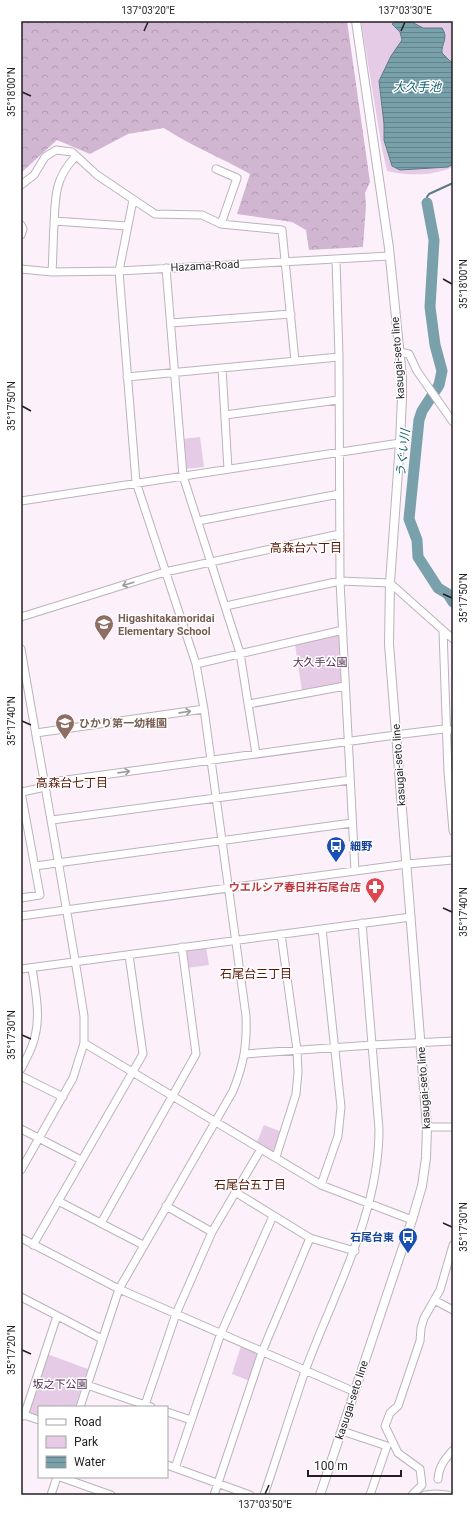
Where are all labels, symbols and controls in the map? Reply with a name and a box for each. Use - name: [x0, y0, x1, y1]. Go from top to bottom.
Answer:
- text: 137°03'20"E: [121, 5, 175, 16]
- text: 137°03'30"E: [378, 5, 432, 16]
- text: 35°18'00"N: [6, 67, 17, 117]
- water label: 大久手池: [393, 80, 442, 94]
- street label: Hazama-Road: [170, 258, 240, 274]
- text: 35°18'00"N: [458, 259, 469, 309]
- street label: kasugai-seto line: [389, 316, 407, 400]
- text: 35°17'50"N: [6, 381, 17, 431]
- water label: うぐい川: [394, 426, 413, 478]
- district label: 高森台六丁目: [270, 541, 342, 555]
- text: 35°17'50"N: [458, 573, 469, 623]
- one-way arrow: [121, 581, 134, 588]
- place label: Higashitakamoridai Elementary School: [118, 612, 215, 638]
- school or university icon: Higashitakamoridai Elementary School: [93, 613, 115, 641]
- park label: 大久手公園: [293, 656, 348, 669]
- text: 35°17'40"N: [6, 696, 17, 746]
- one-way arrow: [178, 708, 191, 716]
- school or university icon: ひかり第一幼稚園: [54, 712, 76, 740]
- place label: ひかり第一幼稚園: [79, 717, 167, 730]
- street label: kasugai-seto line: [390, 723, 408, 807]
- one-way arrow: [117, 768, 130, 776]
- district label: 高森台七丁目: [36, 776, 108, 790]
- bus stop icon: 細野: [325, 835, 347, 863]
- place label: 細野: [350, 840, 373, 853]
- pharmacy icon: ウエルシア春日井石尾台店: [364, 876, 386, 904]
- place label: ウエルシア春日井石尾台店: [229, 881, 361, 894]
- text: 35°17'40"N: [458, 887, 469, 937]
- district label: 石尾台三丁目: [220, 967, 292, 981]
- text: 35°17'30"N: [6, 1010, 17, 1060]
- street label: kasugai-seto line: [415, 1046, 433, 1130]
- district label: 石尾台五丁目: [214, 1178, 286, 1192]
- text: 35°17'30"N: [458, 1202, 469, 1252]
- bus stop icon: 石尾台東: [397, 1226, 419, 1254]
- place label: 石尾台東: [350, 1231, 394, 1244]
- text: 35°17'20"N: [6, 1325, 17, 1375]
- street label: kasugai-seto line: [333, 1359, 371, 1441]
- park label: 坂之下公園: [33, 1378, 88, 1391]
- legend: [38, 1406, 168, 1478]
- text: Road: [74, 1415, 102, 1429]
- text: Park: [74, 1435, 99, 1449]
- scale bar: [308, 1452, 401, 1478]
- text: Water: [74, 1455, 105, 1469]
- text: 100 m: [314, 1459, 348, 1473]
- text: 137°03'50"E: [238, 1499, 292, 1510]

